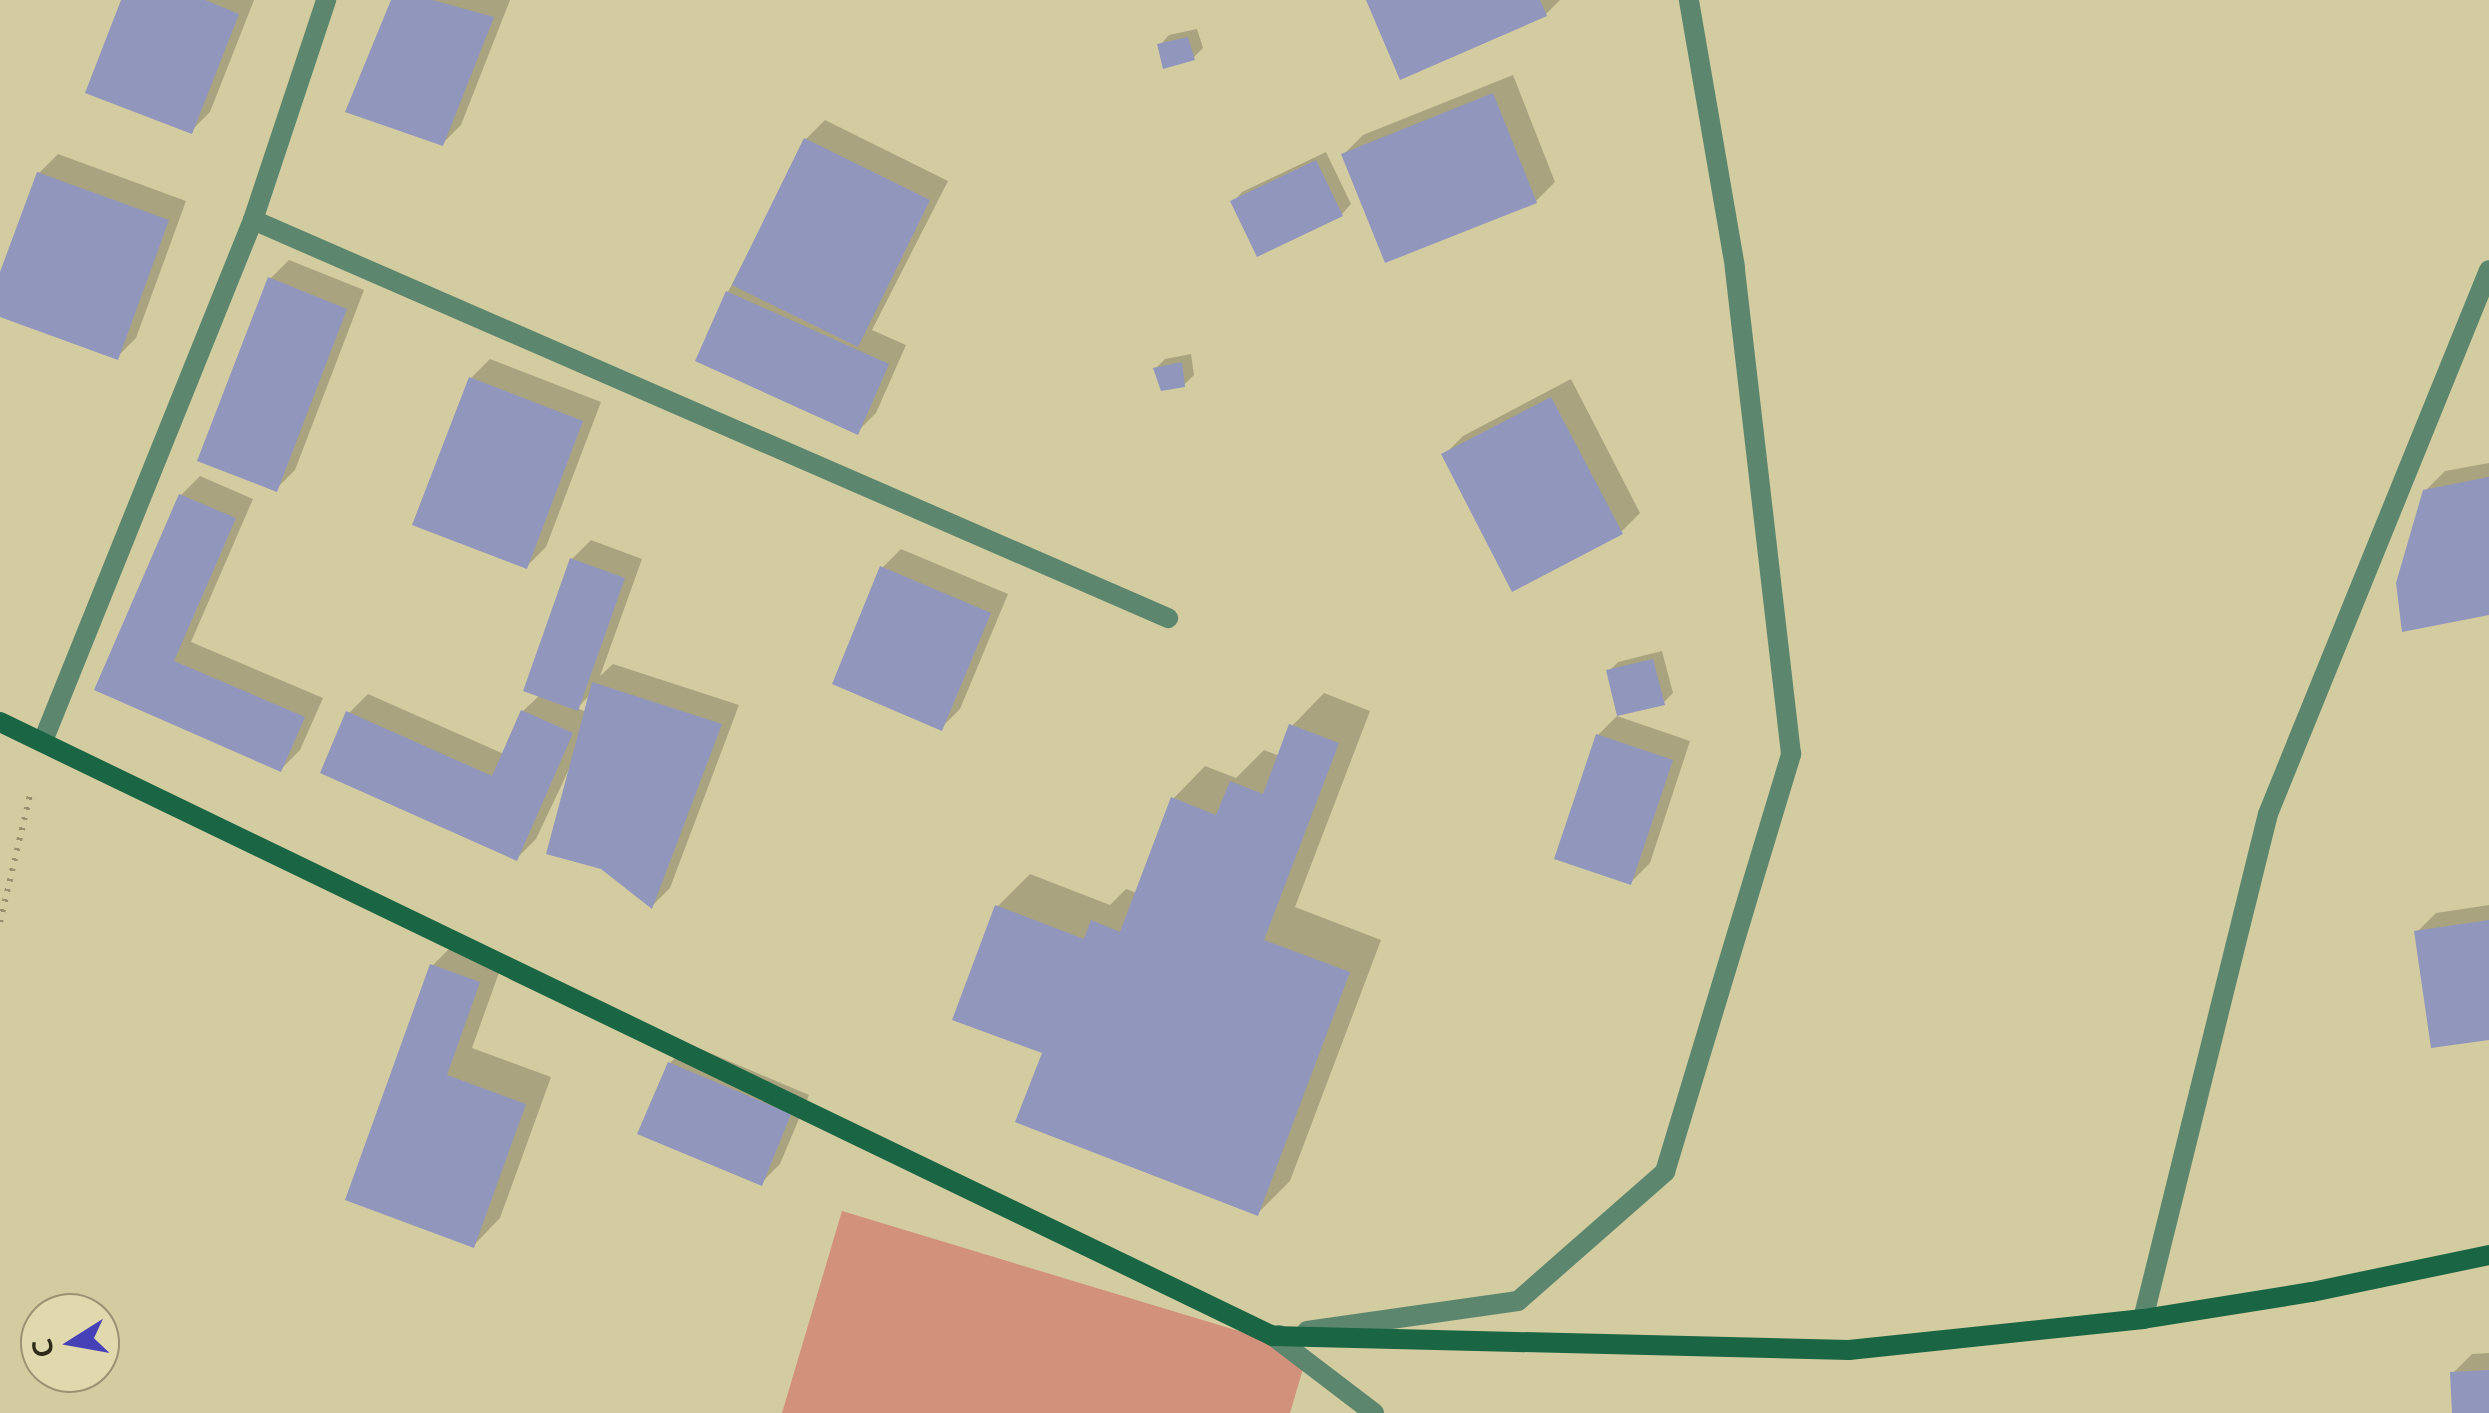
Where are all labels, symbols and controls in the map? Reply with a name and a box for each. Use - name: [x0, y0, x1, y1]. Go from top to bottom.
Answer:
- north arrow: [20, 1293, 120, 1393]
- text: С: [25, 1337, 59, 1360]

